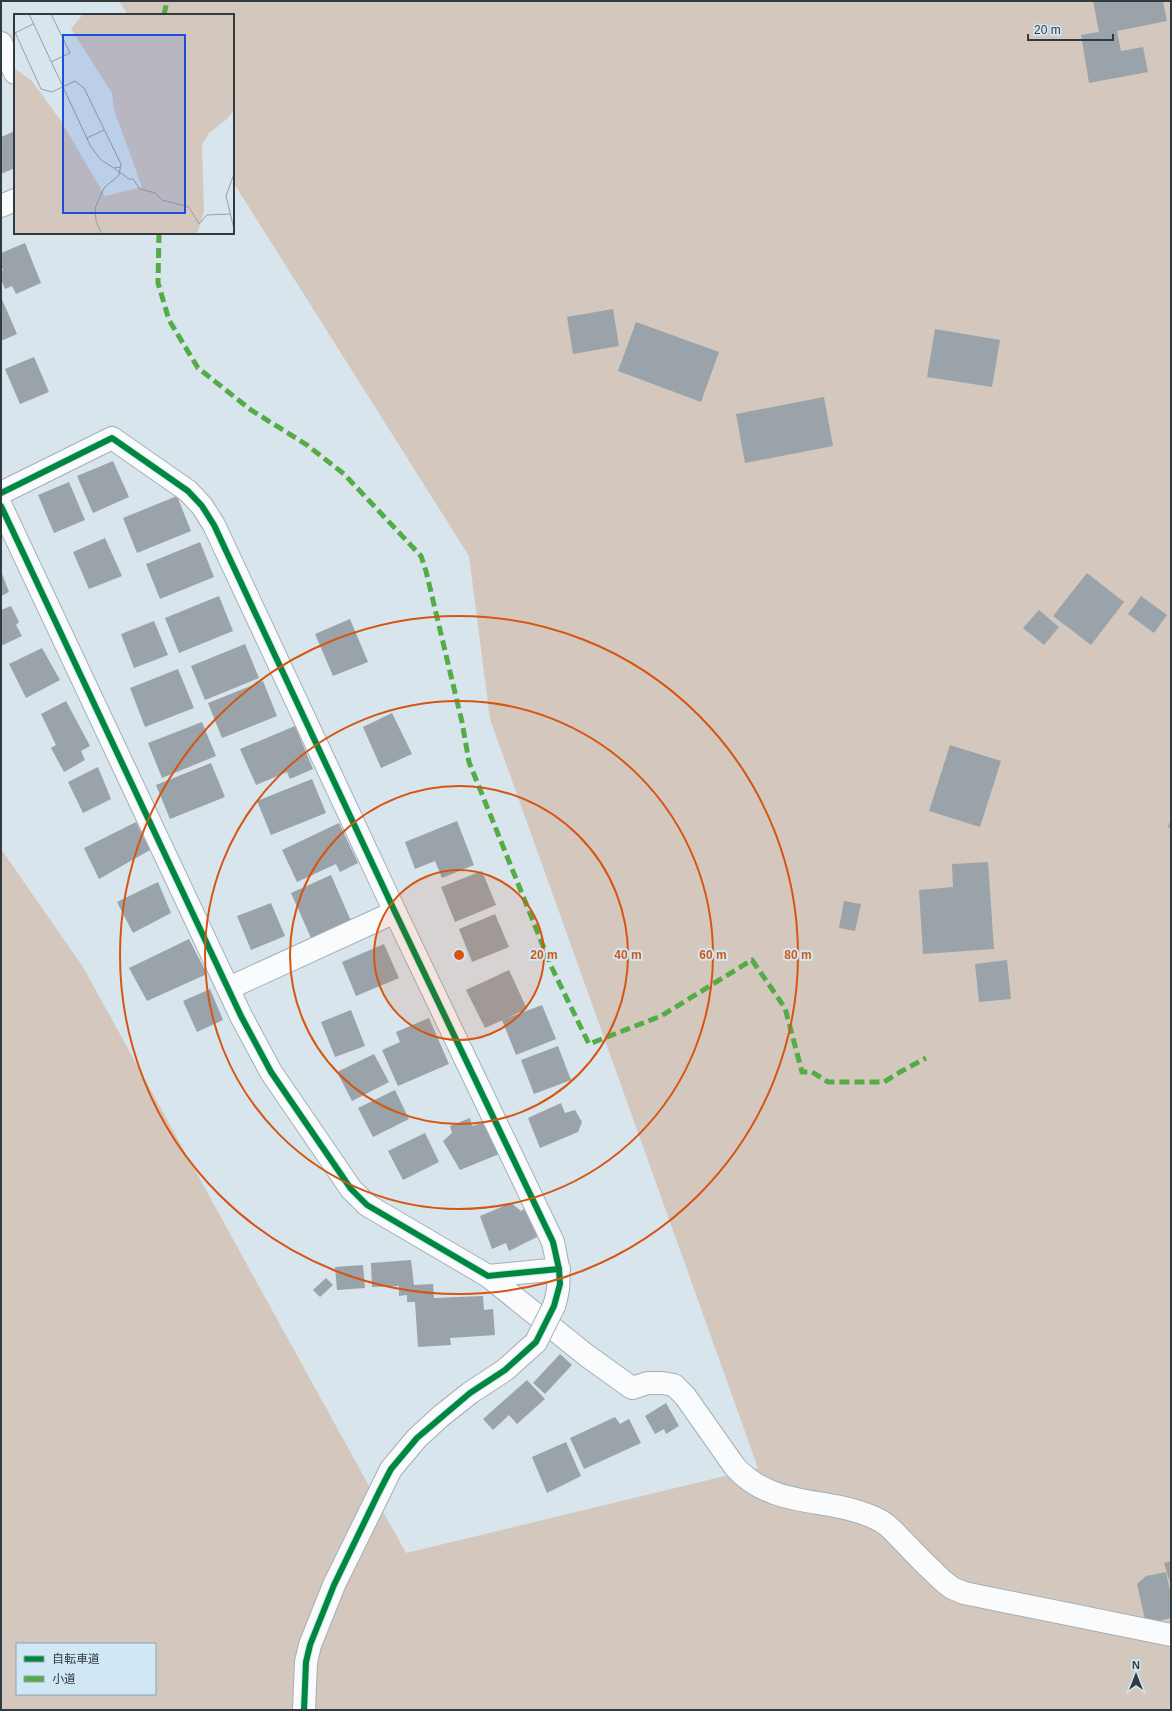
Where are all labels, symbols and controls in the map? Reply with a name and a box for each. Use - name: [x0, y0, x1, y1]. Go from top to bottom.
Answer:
- inset map: [14, 14, 234, 234]
- scale bar: [1028, 16, 1113, 42]
- text: 20 m: [1034, 23, 1061, 37]
- centre of rings: [452, 948, 466, 962]
- text: 20 m: [530, 948, 558, 962]
- text: 40 m: [614, 948, 642, 962]
- text: 60 m: [699, 948, 727, 962]
- text: 80 m: [784, 948, 812, 962]
- legend: [16, 1643, 156, 1695]
- text: 自転車道: [52, 1652, 100, 1666]
- north arrow: [1116, 1655, 1156, 1695]
- text: N: [1132, 1659, 1140, 1671]
- text: 小道: [52, 1672, 76, 1686]

